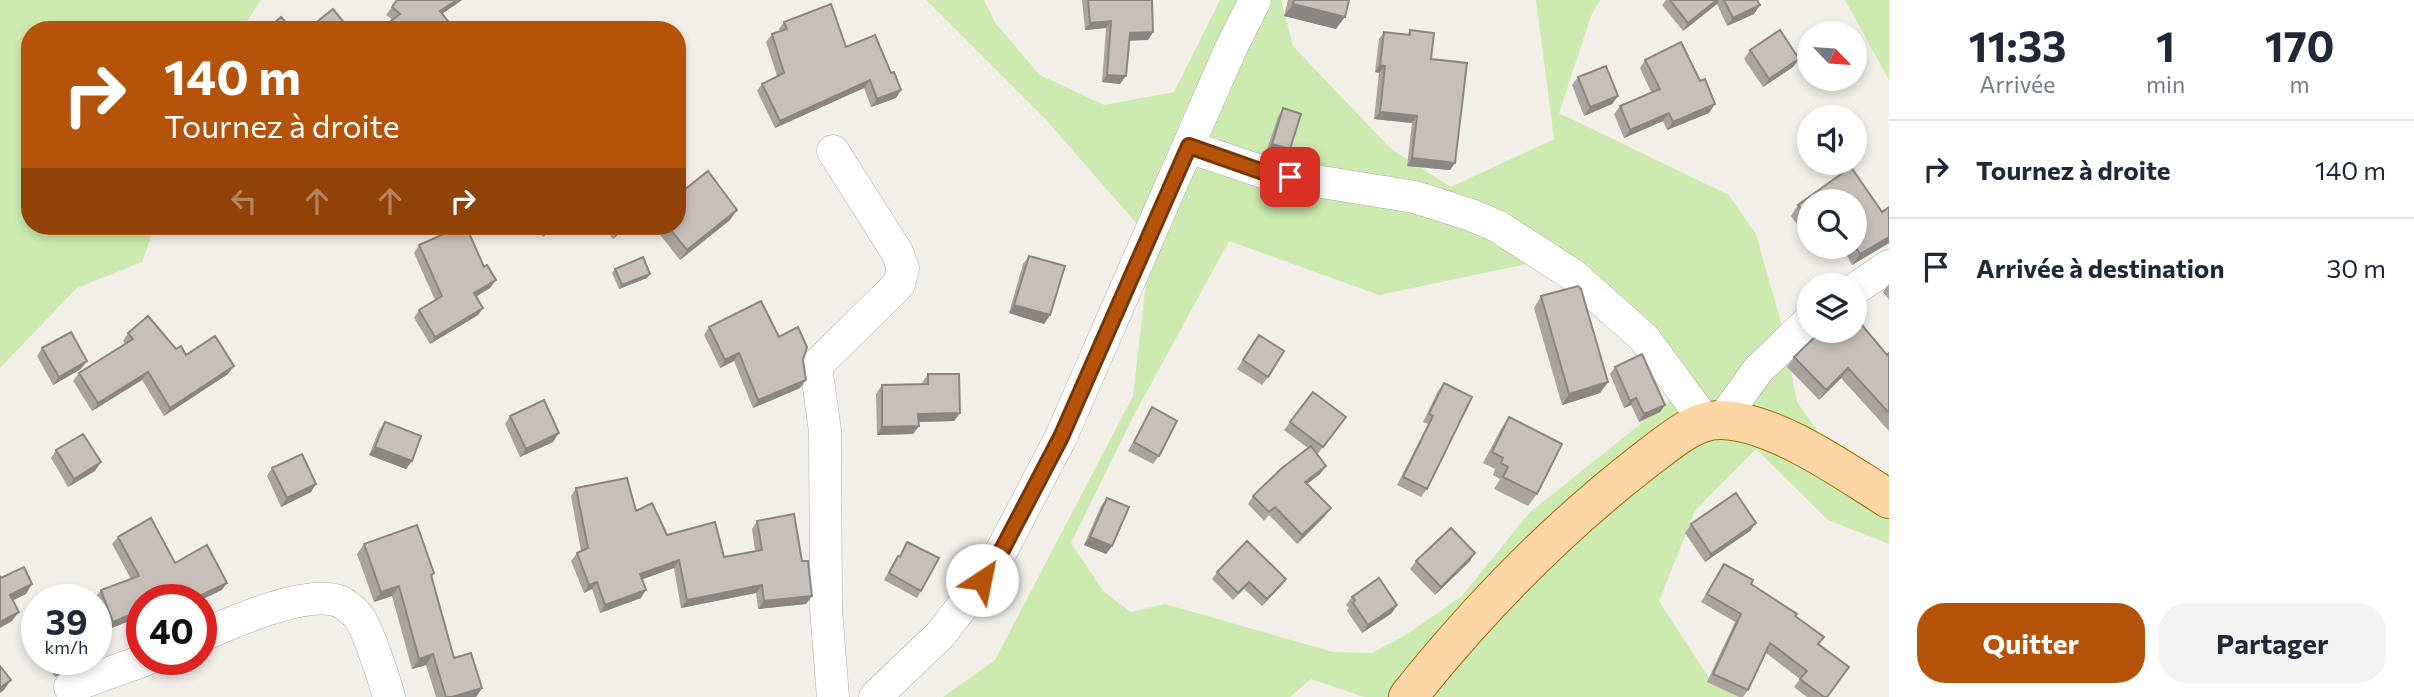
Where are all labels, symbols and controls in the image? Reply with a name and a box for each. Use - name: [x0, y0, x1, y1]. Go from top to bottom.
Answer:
- text: 11:33: [1969, 19, 2066, 71]
- text: 1: [2156, 19, 2175, 71]
- text: 170: [2265, 19, 2334, 71]
- north arrow: [1797, 21, 1867, 91]
- map controls: [1797, 21, 1867, 343]
- text: 140 m: [164, 45, 301, 105]
- icon: right: [49, 49, 140, 140]
- text: Arrivée: [1980, 70, 2055, 98]
- text: min: [2146, 70, 2185, 98]
- text: m: [2289, 70, 2310, 98]
- text: Tournez à droite: [164, 105, 400, 145]
- button: sound: [1797, 105, 1867, 175]
- pin: [1260, 147, 1320, 207]
- icon: right: [1917, 150, 1955, 188]
- text: Tournez à droite: [1976, 154, 2171, 185]
- text: 140 m: [2315, 154, 2386, 185]
- icon: arrive: [1271, 158, 1309, 196]
- icon: left: [225, 182, 263, 220]
- icon: ahead: [298, 182, 336, 220]
- icon: ahead: [371, 182, 409, 220]
- icon: right: [444, 182, 482, 220]
- button: search: [1797, 189, 1867, 259]
- icon: arrive: [1917, 248, 1955, 286]
- text: Arrivée à destination: [1976, 252, 2224, 283]
- text: 30 m: [2327, 252, 2386, 283]
- button: layers: [1797, 273, 1867, 343]
- position arrow: [945, 543, 1019, 617]
- speed limit sign: 40: [126, 584, 217, 675]
- text: 39: [46, 599, 87, 642]
- button: Quitter: [1917, 603, 2145, 683]
- button: Partager: [2159, 603, 2386, 683]
- text: km/h: [45, 636, 88, 658]

